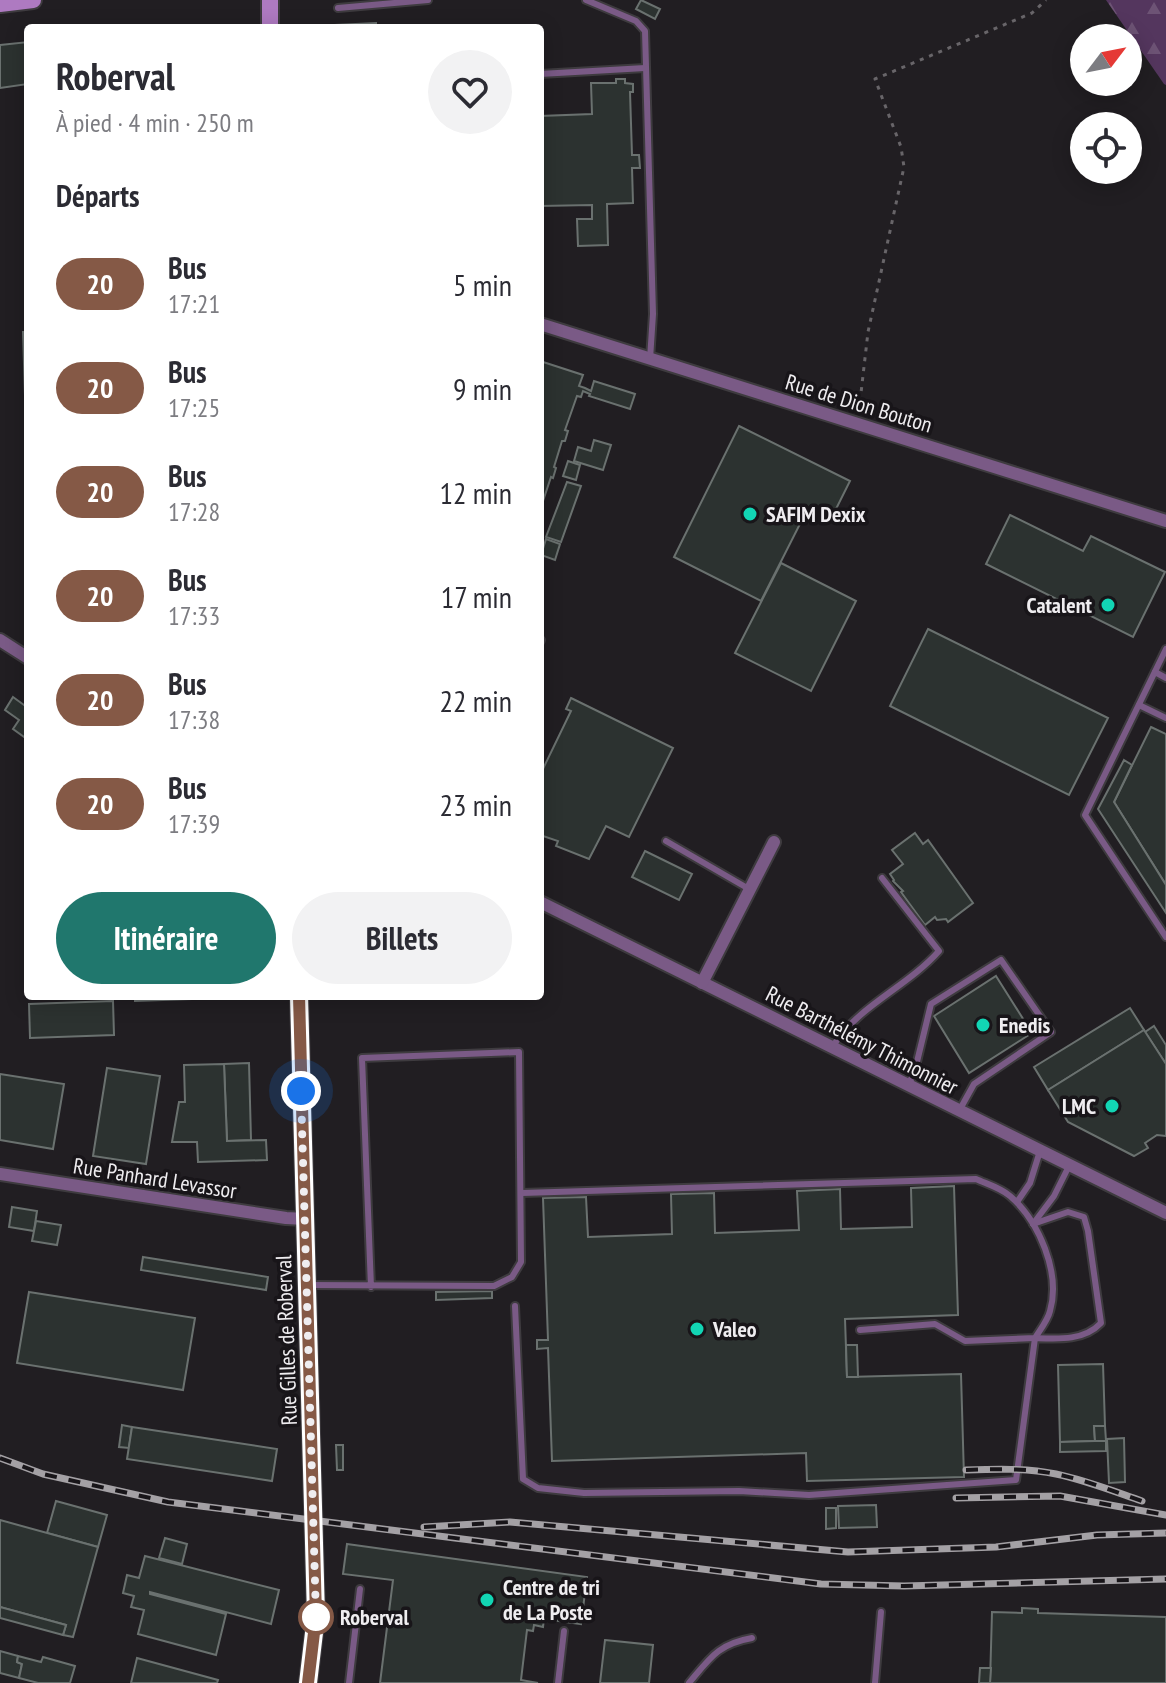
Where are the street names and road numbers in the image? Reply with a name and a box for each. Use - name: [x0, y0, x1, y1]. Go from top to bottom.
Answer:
- street label: Rue de Dion Bouton: [782, 367, 936, 439]
- street label: Rue Barthélémy Thimonnier: [761, 979, 963, 1101]
- street label: Rue Panhard Levassor: [71, 1151, 239, 1205]
- street label: Rue Gilles de Roberval: [269, 1253, 303, 1426]

